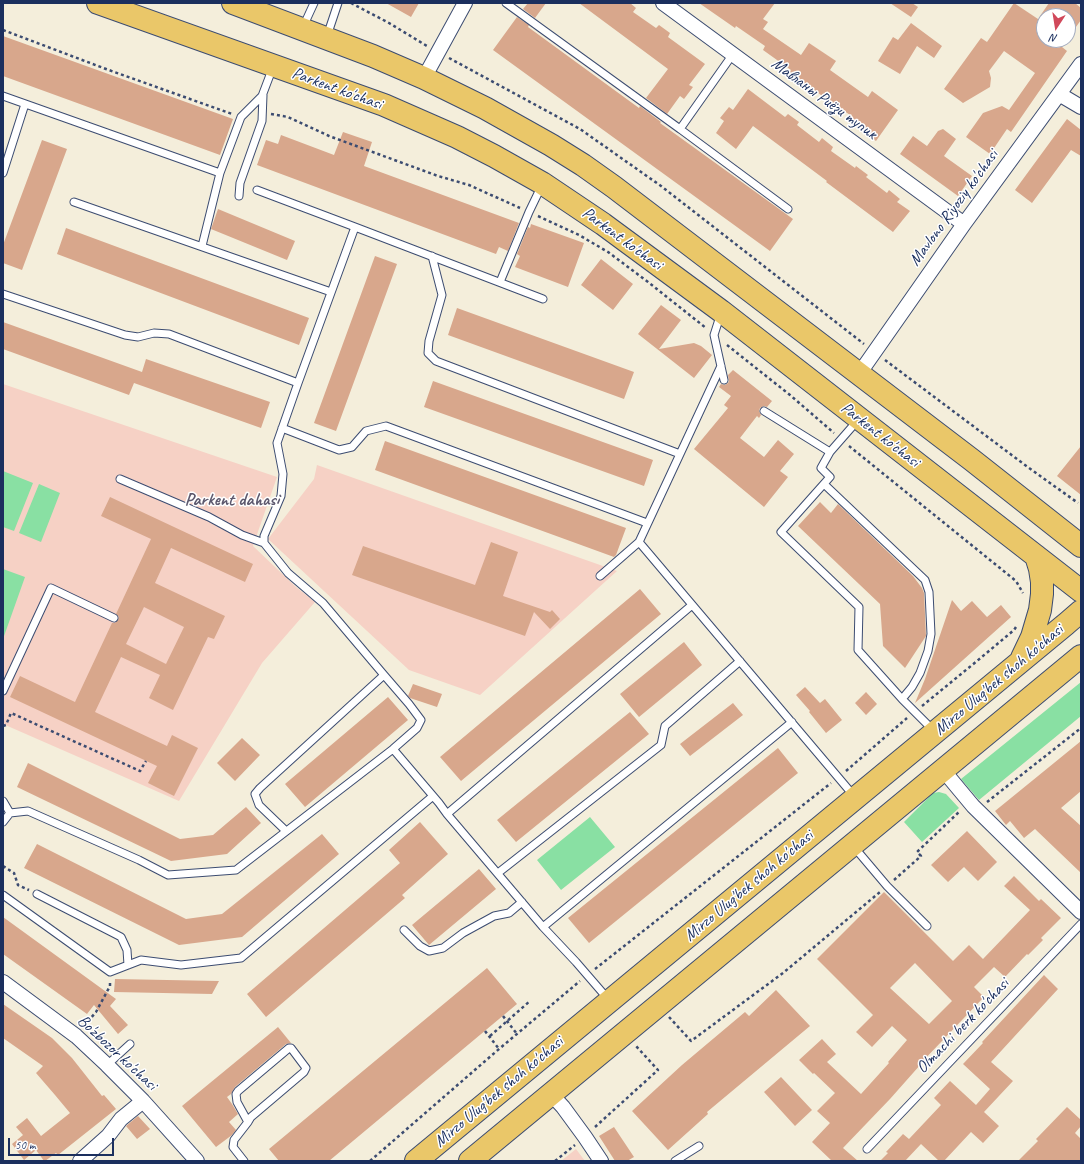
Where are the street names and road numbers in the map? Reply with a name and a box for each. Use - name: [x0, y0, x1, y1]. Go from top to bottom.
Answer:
- street label: Мавланы Риёзи тупик: [767, 54, 881, 144]
- street label: Parkent ko'chasi: [289, 63, 385, 115]
- street label: Mavlono Riyoziy ko'chasi: [905, 146, 1003, 270]
- street label: Parkent ko'chasi: [578, 203, 666, 275]
- street label: Parkent ko'chasi: [837, 398, 923, 472]
- street label: Mirzo Ulug'bek shoh ko'chasi: [930, 620, 1068, 740]
- street label: Mirzo Ulug'bek shoh ko'chasi: [680, 826, 818, 946]
- street label: Olmachi berk ko'chasi: [912, 974, 1014, 1078]
- street label: Bo'zbozor ko'chasi: [73, 1011, 161, 1095]
- street label: Mirzo Ulug'bek shoh ko'chasi: [430, 1032, 568, 1152]

